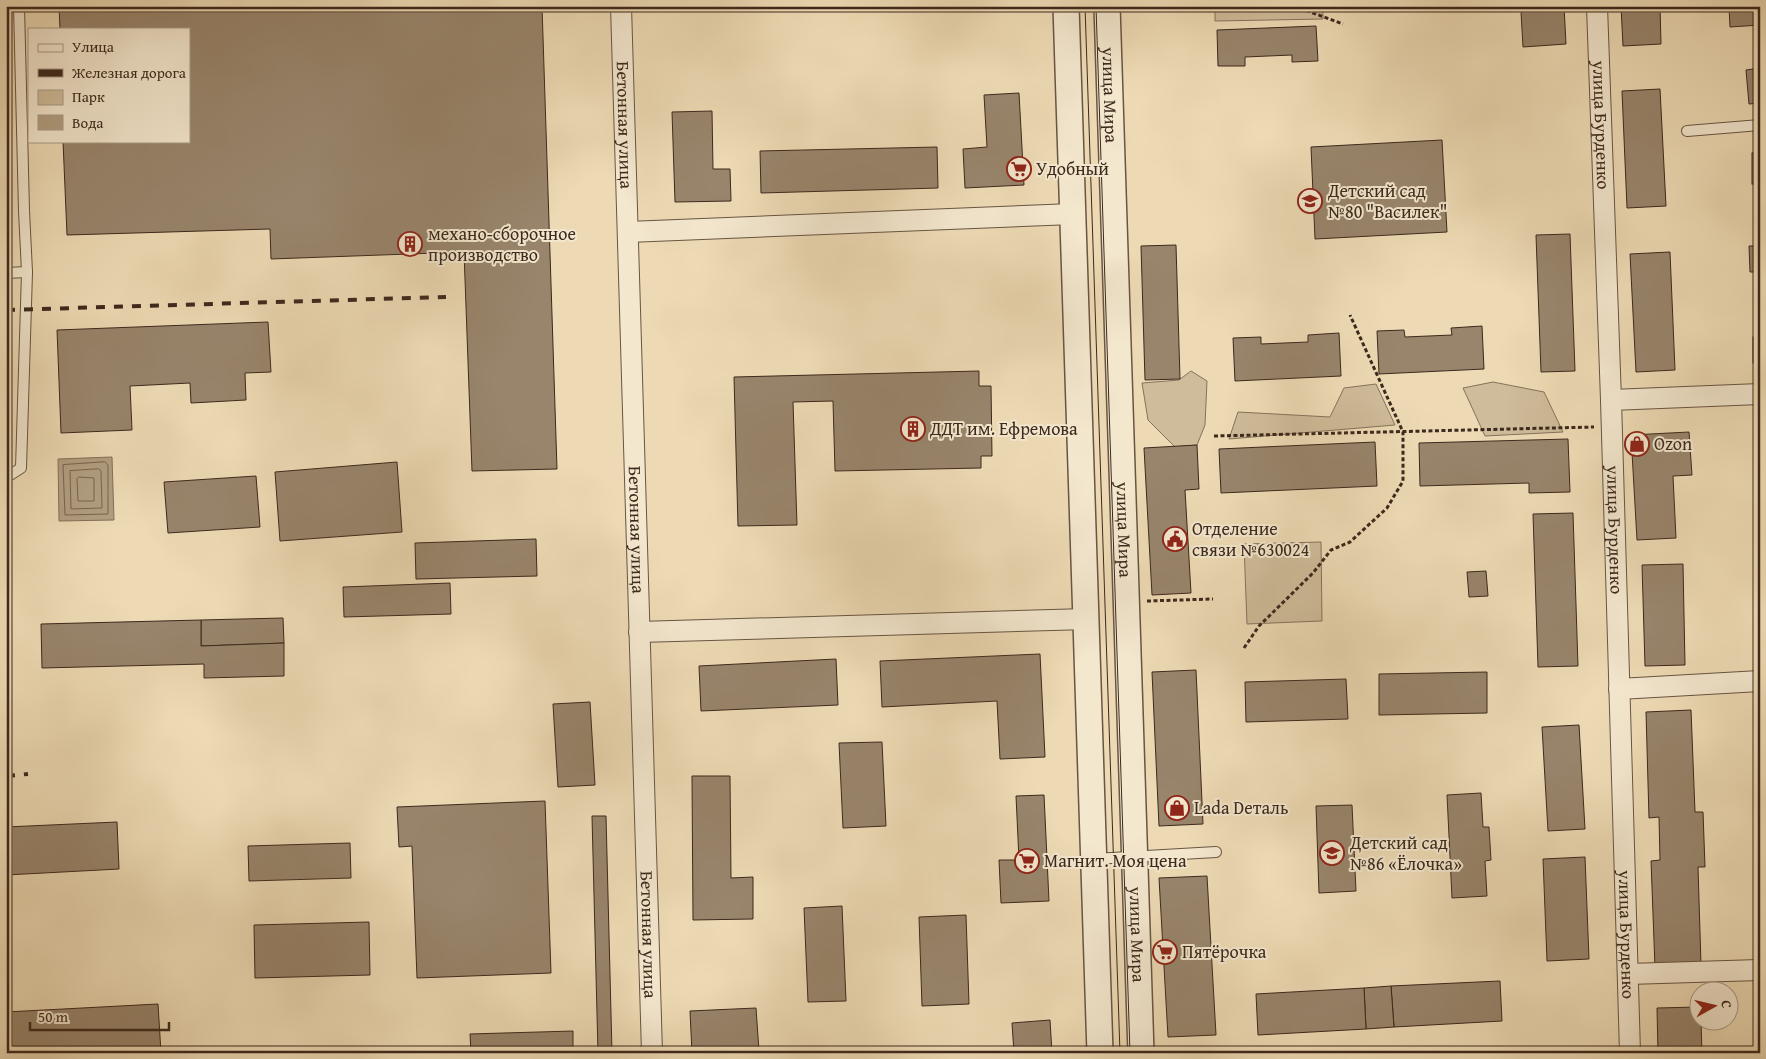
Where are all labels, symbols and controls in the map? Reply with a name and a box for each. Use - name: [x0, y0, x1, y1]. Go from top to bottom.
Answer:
- legend: [28, 28, 190, 142]
- text: Улица: [72, 36, 115, 57]
- street label: улица Мира: [1095, 46, 1125, 144]
- street label: улица Бурденко: [1586, 59, 1618, 190]
- street label: Бетонная улица: [610, 61, 640, 190]
- text: Железная дорога: [71, 62, 187, 83]
- text: Парк: [72, 86, 105, 107]
- text: Вода: [72, 112, 104, 133]
- place label: Удобный: [1036, 155, 1109, 182]
- supermarket icon: Удобный: [1006, 156, 1032, 182]
- place label: Детский сад №80 "Василек": [1327, 177, 1447, 225]
- school or university icon: Детский сад №80 "Василек": [1297, 188, 1323, 214]
- place label: механо-сборочное производство: [428, 220, 576, 268]
- building icon: механо-сборочное производство: [397, 231, 423, 257]
- place label: ДДТ им. Ефремова: [929, 415, 1078, 442]
- building icon: ДДТ им. Ефремова: [900, 416, 926, 442]
- place label: Ozon: [1654, 430, 1692, 457]
- shop icon: Ozon: [1624, 431, 1650, 457]
- street label: улица Бурденко: [1600, 464, 1631, 595]
- street label: Бетонная улица: [622, 466, 652, 594]
- street label: улица Мира: [1109, 480, 1140, 578]
- place label: Отделение связи №630024: [1192, 515, 1309, 563]
- public building icon: Отделение связи №630024: [1162, 526, 1188, 552]
- place label: Lada Dеталь: [1194, 794, 1288, 821]
- shop icon: Lada Dеталь: [1164, 795, 1190, 821]
- place label: Детский сад №86 «Ёлочка»: [1349, 829, 1462, 877]
- school or university icon: Детский сад №86 «Ёлочка»: [1319, 840, 1345, 866]
- place label: Магнит. Моя цена: [1044, 847, 1187, 874]
- supermarket icon: Магнит. Моя цена: [1014, 848, 1040, 874]
- street label: улица Бурденко: [1612, 869, 1642, 999]
- street label: Бетонная улица: [634, 870, 664, 999]
- street label: улица Мира: [1123, 885, 1153, 983]
- place label: Пятёрочка: [1182, 938, 1267, 965]
- supermarket icon: Пятёрочка: [1152, 939, 1178, 965]
- north arrow: [1688, 982, 1738, 1032]
- scale bar: [30, 999, 169, 1031]
- text: С: [1716, 999, 1737, 1010]
- text: 50 m: [38, 1006, 69, 1027]

